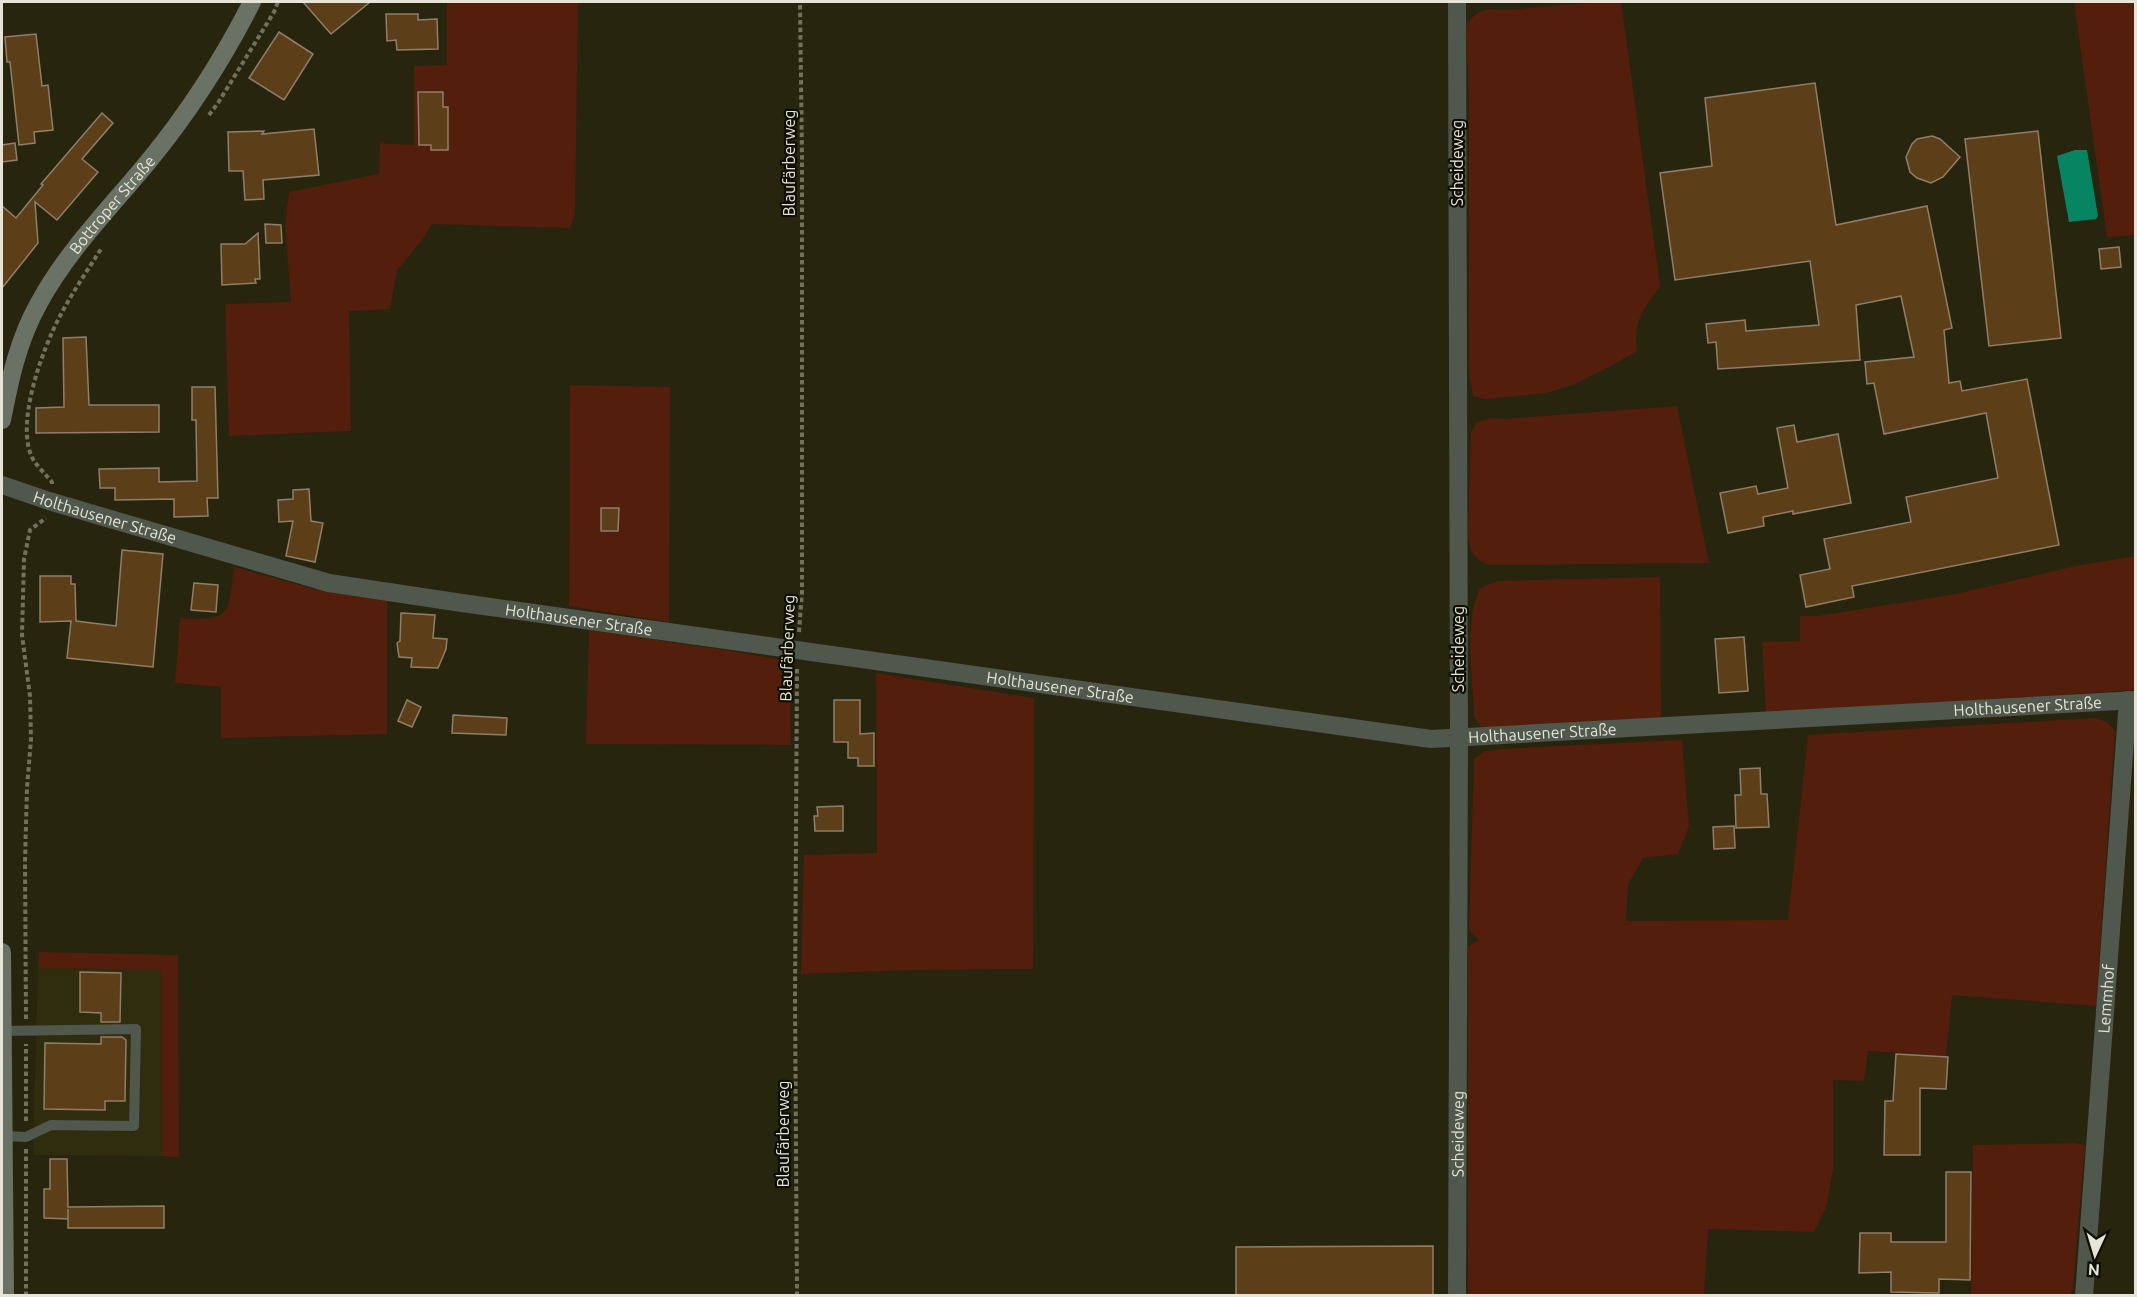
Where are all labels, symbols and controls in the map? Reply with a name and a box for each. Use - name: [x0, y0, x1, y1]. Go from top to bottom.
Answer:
- street label: Blaufärberweg: [780, 109, 798, 217]
- street label: Scheideweg: [1448, 120, 1466, 206]
- street label: Bottroper Straße: [65, 152, 159, 257]
- street label: Holthausener Straße: [31, 487, 179, 547]
- street label: Blaufärberweg: [776, 594, 798, 702]
- street label: Holthausener Straße: [504, 600, 654, 639]
- street label: Scheideweg: [1449, 606, 1467, 692]
- street label: Holthausener Straße: [985, 668, 1135, 706]
- street label: Holthausener Straße: [1953, 693, 2102, 719]
- street label: Holthausener Straße: [1468, 720, 1617, 746]
- street label: Lemmhof: [2094, 963, 2118, 1034]
- street label: Blaufärberweg: [774, 1080, 792, 1188]
- street label: Scheideweg: [1448, 1091, 1467, 1177]
- north arrow: [2065, 1225, 2125, 1285]
- text: N: [2087, 1261, 2101, 1279]

